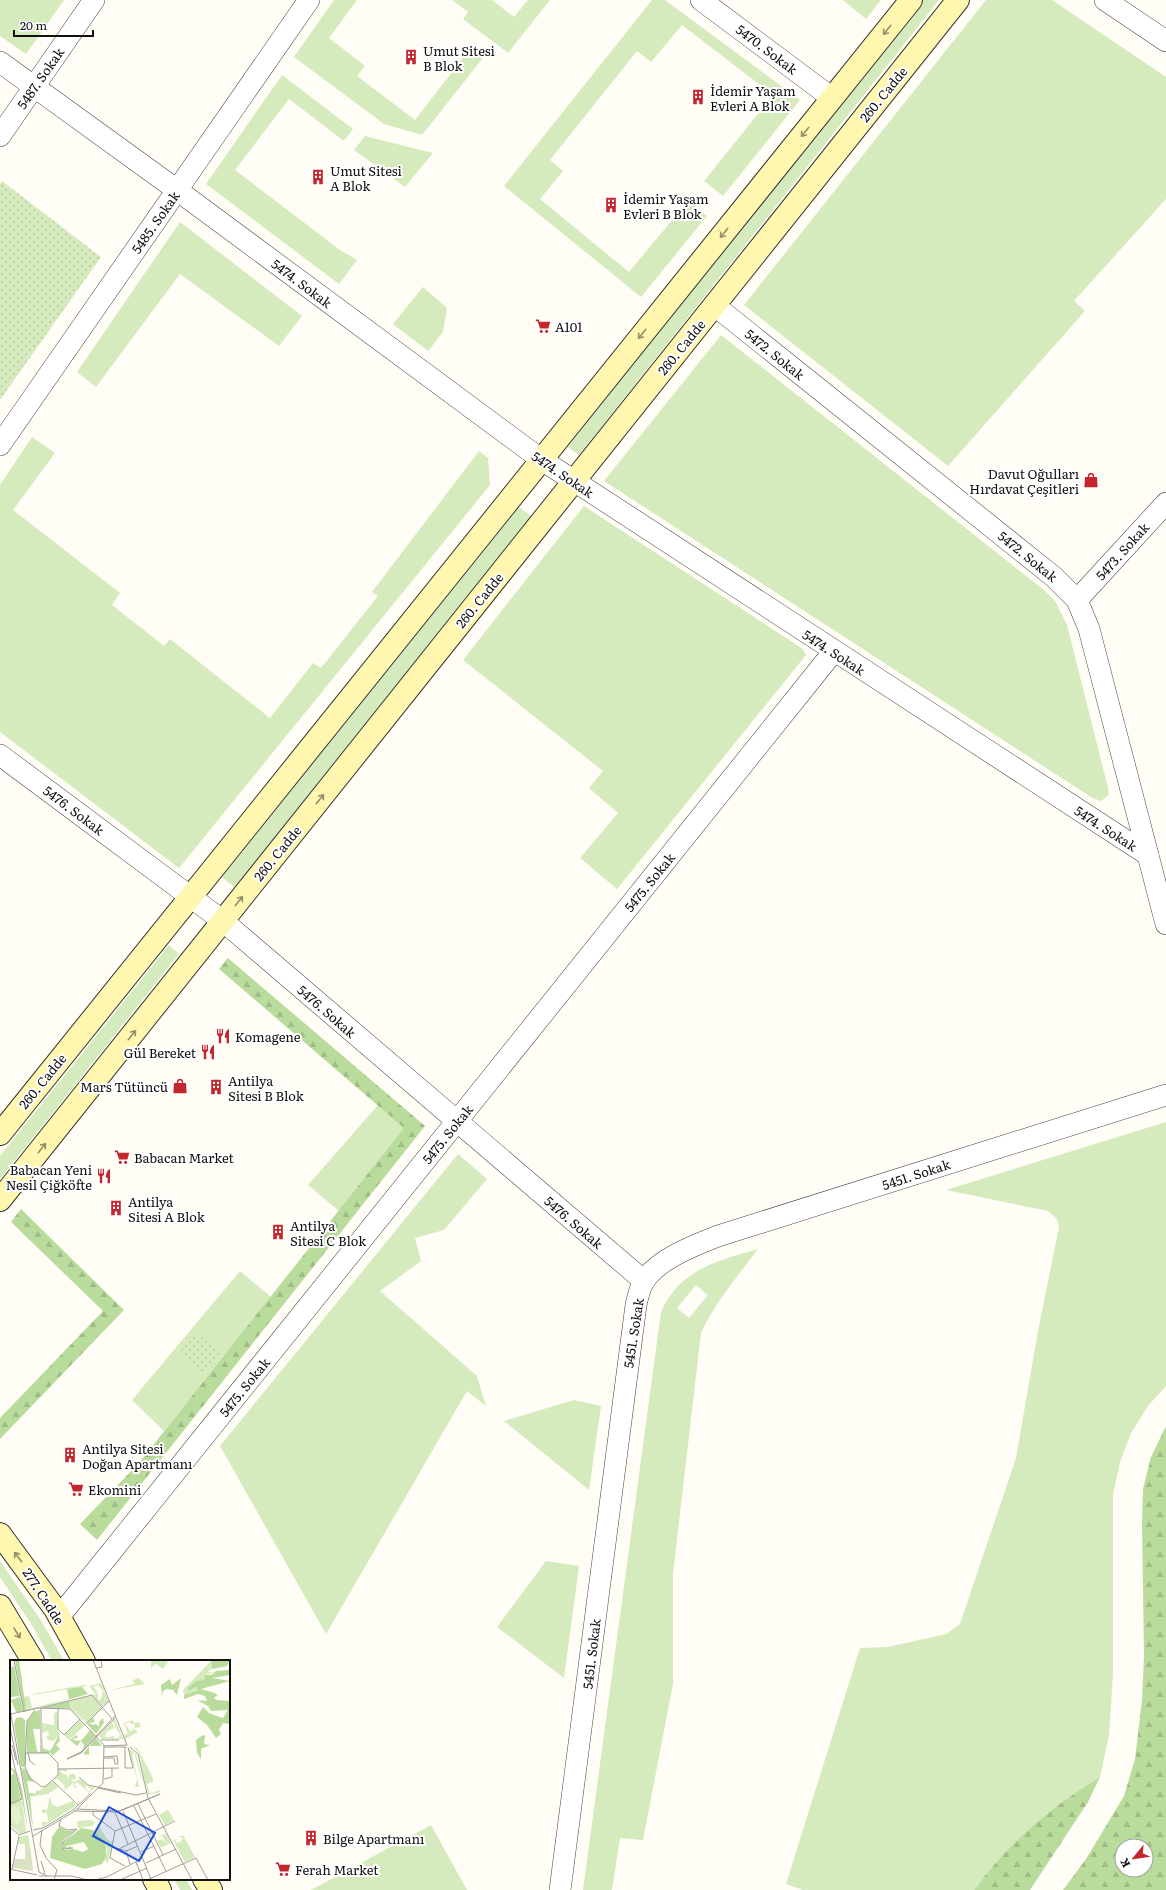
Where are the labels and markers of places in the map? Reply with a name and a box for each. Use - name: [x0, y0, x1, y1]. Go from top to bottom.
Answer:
- place label: Umut Sitesi B Blok: [423, 41, 496, 75]
- building icon: Umut Sitesi B Blok: [402, 48, 420, 66]
- place label: İdemir Yaşam Evleri A Blok: [710, 81, 796, 115]
- building icon: İdemir Yaşam Evleri A Blok: [689, 88, 707, 106]
- place label: Umut Sitesi A Blok: [330, 161, 403, 195]
- building icon: Umut Sitesi A Blok: [309, 168, 327, 186]
- place label: İdemir Yaşam Evleri B Blok: [623, 189, 709, 223]
- building icon: İdemir Yaşam Evleri B Blok: [602, 196, 620, 214]
- supermarket icon: A101: [534, 317, 552, 335]
- place label: A101: [555, 317, 583, 336]
- place label: Davut Oğulları Hırdavat Çeşitleri: [969, 464, 1080, 498]
- shop icon: Davut Oğulları Hırdavat Çeşitleri: [1082, 471, 1100, 489]
- restaurant icon: Komagene: [214, 1027, 232, 1045]
- place label: Komagene: [235, 1027, 301, 1046]
- place label: Gül Bereket: [124, 1043, 197, 1062]
- restaurant icon: Gül Bereket: [199, 1043, 217, 1061]
- place label: Antilya Sitesi B Blok: [228, 1071, 305, 1105]
- place label: Mars Tütüncü: [80, 1077, 168, 1096]
- shop icon: Mars Tütüncü: [171, 1077, 189, 1095]
- building icon: Antilya Sitesi B Blok: [207, 1078, 225, 1096]
- supermarket icon: Babacan Market: [113, 1148, 131, 1166]
- place label: Babacan Market: [134, 1148, 234, 1167]
- place label: Babacan Yeni Nesil Çiğköfte: [6, 1160, 93, 1194]
- restaurant icon: Babacan Yeni Nesil Çiğköfte: [95, 1167, 113, 1185]
- place label: Antilya Sitesi A Blok: [128, 1192, 206, 1226]
- building icon: Antilya Sitesi A Blok: [107, 1199, 125, 1217]
- place label: Antilya Sitesi C Blok: [290, 1216, 367, 1250]
- building icon: Antilya Sitesi C Blok: [269, 1223, 287, 1241]
- place label: Antilya Sitesi Doğan Apartmanı: [82, 1439, 193, 1473]
- building icon: Antilya Sitesi Doğan Apartmanı: [61, 1446, 79, 1464]
- supermarket icon: Ekomini: [67, 1480, 85, 1498]
- place label: Ekomini: [88, 1480, 142, 1499]
- building icon: Bilge Apartmanı: [302, 1829, 320, 1847]
- place label: Bilge Apartmanı: [323, 1829, 425, 1848]
- supermarket icon: Ferah Market: [274, 1860, 292, 1878]
- place label: Ferah Market: [295, 1860, 379, 1879]

